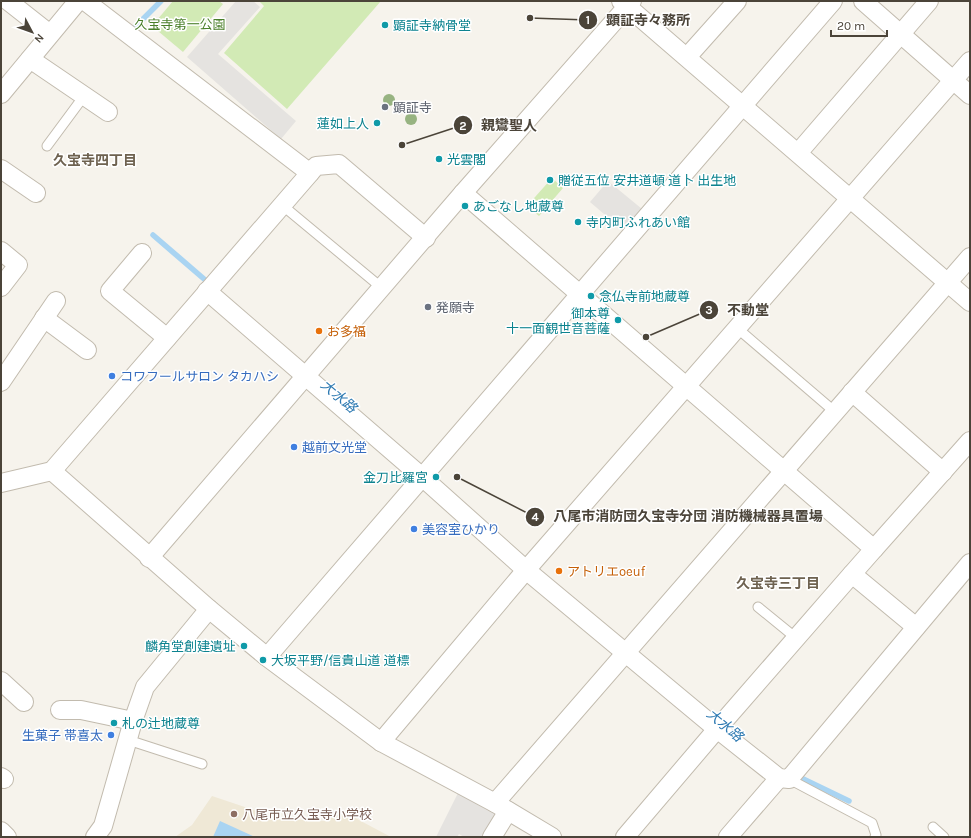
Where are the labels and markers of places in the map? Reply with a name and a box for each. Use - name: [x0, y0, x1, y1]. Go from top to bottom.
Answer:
- callout: 顕証寺々務所: [578, 7, 698, 33]
- place label: 顕証寺納骨堂: [393, 18, 471, 33]
- marker: 顕証寺納骨堂: [380, 20, 390, 30]
- place label: 顕証寺: [393, 100, 432, 115]
- marker: 顕証寺: [380, 102, 390, 112]
- callout: 親鸞聖人: [453, 112, 545, 138]
- place label: 蓮如上人: [317, 116, 369, 131]
- marker: 蓮如上人: [372, 118, 382, 128]
- place label: 光雲閣: [447, 152, 486, 167]
- marker: 光雲閣: [434, 154, 444, 164]
- place label: 贈従五位 安井道頓 道卜 出生地: [558, 173, 736, 188]
- marker: 贈従五位 安井道頓 道卜 出生地: [545, 175, 555, 185]
- place label: あごなし地蔵尊: [473, 199, 564, 214]
- marker: あごなし地蔵尊: [460, 201, 470, 211]
- place label: 寺内町ふれあい館: [586, 215, 690, 230]
- marker: 寺内町ふれあい館: [573, 217, 583, 227]
- place label: 念仏寺前地蔵尊: [599, 289, 690, 304]
- marker: 念仏寺前地蔵尊: [586, 291, 596, 301]
- callout: 不動堂: [699, 297, 777, 323]
- place label: 発願寺: [436, 300, 475, 315]
- marker: 発願寺: [423, 302, 433, 312]
- place label: 御本尊 十一面観世音菩薩: [506, 306, 610, 336]
- marker: 御本尊 十一面観世音菩薩: [613, 315, 623, 325]
- place label: お多福: [327, 324, 366, 339]
- marker: お多福: [314, 326, 324, 336]
- place label: コワフールサロン タカハシ: [120, 369, 279, 384]
- marker: コワフールサロン タカハシ: [107, 371, 117, 381]
- place label: 越前文光堂: [302, 440, 367, 455]
- marker: 越前文光堂: [289, 442, 299, 452]
- place label: 金刀比羅宮: [363, 470, 428, 485]
- marker: 金刀比羅宮: [431, 472, 441, 482]
- callout: 八尾市消防団久宝寺分団 消防機械器具置場: [525, 504, 830, 530]
- place label: 美容室ひかり: [422, 522, 500, 537]
- marker: 美容室ひかり: [409, 524, 419, 534]
- place label: アトリエoeuf: [567, 564, 646, 579]
- marker: アトリエoeuf: [554, 566, 564, 576]
- place label: 麟角堂創建遺址: [145, 639, 236, 654]
- marker: 麟角堂創建遺址: [239, 641, 249, 651]
- place label: 大坂平野/信貴山道 道標: [271, 653, 410, 668]
- marker: 大坂平野/信貴山道 道標: [258, 655, 268, 665]
- place label: 札の辻地蔵尊: [122, 716, 200, 731]
- marker: 札の辻地蔵尊: [109, 718, 119, 728]
- place label: 生菓子 帯喜太: [22, 728, 103, 743]
- marker: 生菓子 帯喜太: [106, 730, 116, 740]
- place label: 八尾市立久宝寺小学校: [242, 807, 372, 822]
- marker: 八尾市立久宝寺小学校: [229, 809, 239, 819]

